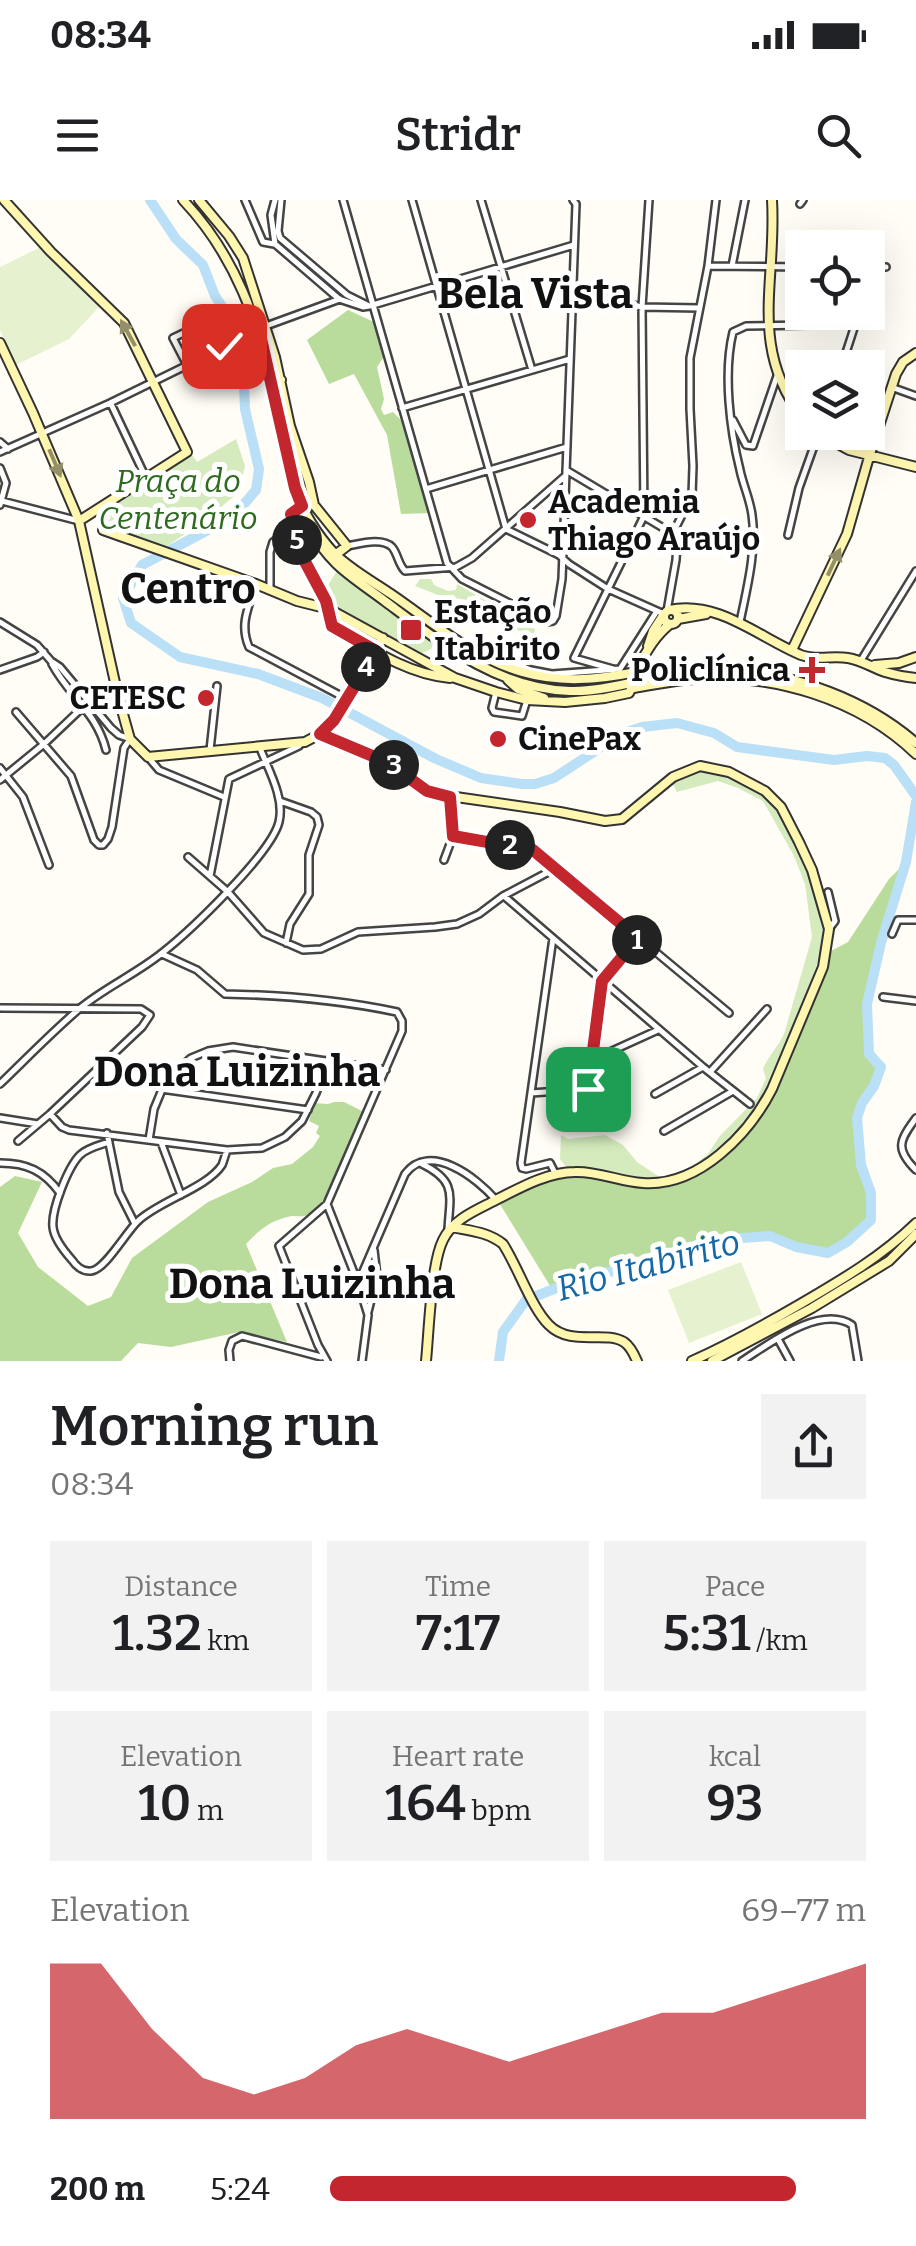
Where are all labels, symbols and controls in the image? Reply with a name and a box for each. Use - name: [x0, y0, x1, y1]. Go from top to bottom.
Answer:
- text: 08:34: [50, 12, 151, 58]
- icon: menu: [50, 108, 105, 163]
- text: Stridr: [395, 108, 521, 162]
- icon: search: [811, 108, 866, 163]
- map controls: [785, 230, 885, 450]
- button: locate: [785, 230, 885, 330]
- district label: Bela Vista: [437, 269, 633, 319]
- pin: [182, 304, 267, 389]
- one-way arrow: [120, 319, 138, 347]
- icon: check: [197, 319, 252, 374]
- button: layers: [785, 350, 885, 450]
- one-way arrow: [47, 448, 63, 478]
- park label: Praça do Centenário: [98, 462, 258, 537]
- place label: Academia Thiago Araújo: [548, 483, 760, 558]
- marker: Academia Thiago Araújo: [517, 509, 539, 531]
- pin: 5: [272, 515, 322, 565]
- text: 5: [289, 523, 305, 556]
- one-way arrow: [826, 547, 843, 576]
- district label: Centro: [120, 564, 256, 614]
- place label: Estação Itabirito: [434, 593, 560, 668]
- marker: Estação Itabirito: [398, 617, 424, 643]
- pin: 4: [341, 642, 391, 692]
- text: 4: [357, 650, 375, 683]
- place label: Policlínica: [631, 651, 790, 689]
- marker: Policlínica: [799, 657, 825, 683]
- place label: CETESC: [70, 679, 186, 717]
- marker: CETESC: [195, 687, 217, 709]
- place label: CinePax: [518, 720, 641, 758]
- marker: CinePax: [487, 728, 509, 750]
- pin: 3: [369, 740, 419, 790]
- text: 3: [386, 748, 402, 781]
- pin: 2: [485, 820, 535, 870]
- text: 2: [502, 828, 518, 861]
- pin: 1: [612, 915, 662, 965]
- text: 1: [631, 923, 643, 956]
- district label: Dona Luizinha: [94, 1047, 381, 1097]
- pin: [546, 1047, 631, 1132]
- icon: arrive: [561, 1062, 616, 1117]
- water label: Rio Itabirito: [552, 1220, 744, 1310]
- district label: Dona Luizinha: [169, 1259, 456, 1309]
- text: Morning run: [50, 1394, 378, 1460]
- button: share: [761, 1394, 866, 1499]
- text: 08:34: [50, 1465, 133, 1503]
- text: Distance: [124, 1570, 238, 1603]
- text: Time: [425, 1570, 491, 1603]
- text: Pace: [705, 1570, 765, 1603]
- text: 1.32: [112, 1603, 202, 1663]
- text: 7:17: [416, 1603, 500, 1663]
- text: 5:31: [662, 1603, 751, 1663]
- text: km: [202, 1624, 250, 1657]
- text: /km: [751, 1624, 808, 1657]
- text: Elevation: [120, 1740, 242, 1773]
- text: Heart rate: [392, 1740, 524, 1773]
- text: kcal: [709, 1740, 761, 1773]
- text: 10: [138, 1773, 191, 1833]
- text: 164: [385, 1773, 466, 1833]
- text: 93: [706, 1773, 764, 1833]
- text: m: [191, 1794, 224, 1827]
- text: bpm: [466, 1794, 531, 1827]
- text: Elevation: [50, 1891, 190, 1929]
- text: 69–77 m: [741, 1891, 866, 1929]
- text: 200 m: [50, 2170, 145, 2208]
- text: 5:24: [210, 2170, 270, 2208]

